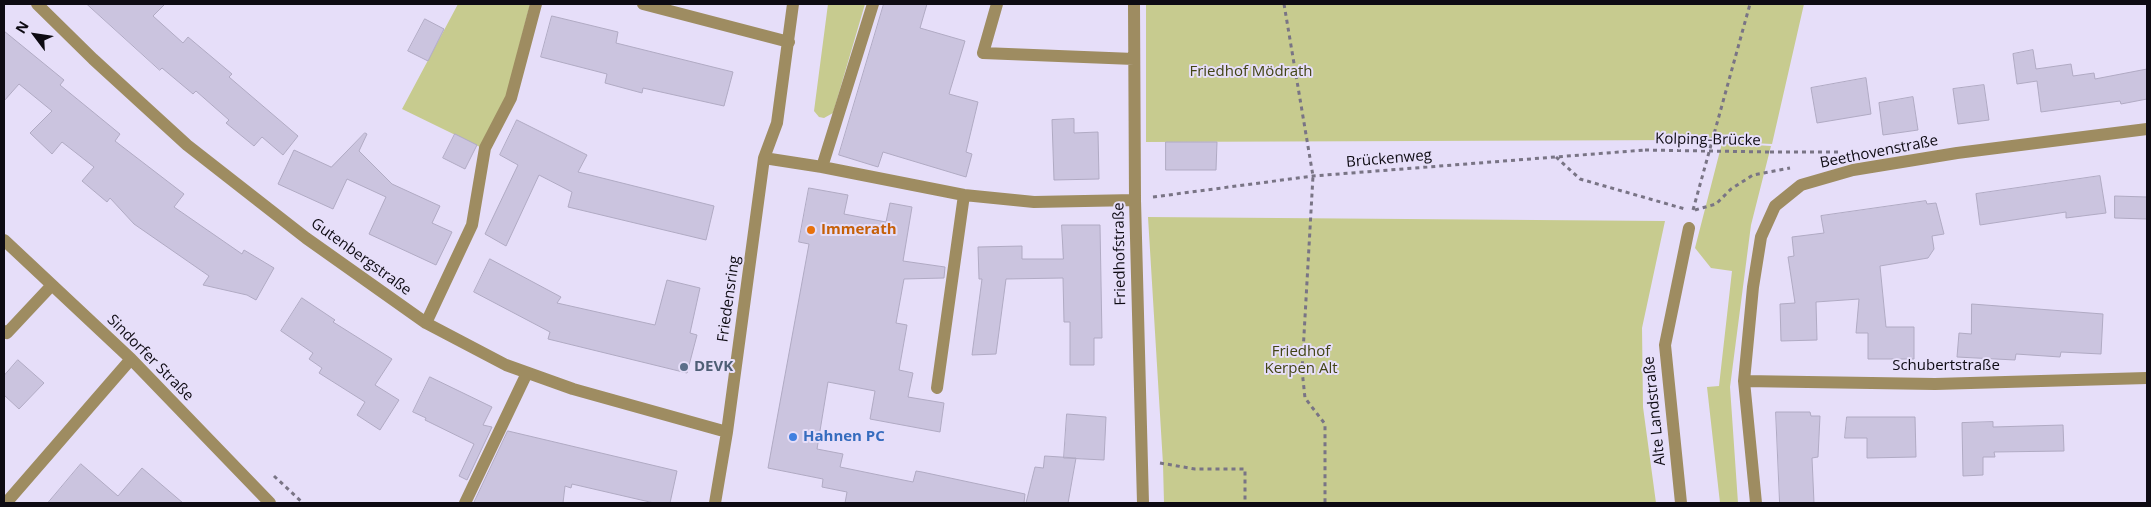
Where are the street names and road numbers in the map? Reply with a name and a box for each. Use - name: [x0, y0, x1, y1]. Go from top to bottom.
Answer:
- street label: Kolping-Brücke: [1655, 130, 1761, 150]
- street label: Beethovenstraße: [1818, 132, 1940, 172]
- street label: Brückenweg: [1345, 146, 1433, 172]
- street label: Friedhofstraße: [1110, 202, 1130, 306]
- street label: Gutenbergstraße: [307, 215, 415, 299]
- street label: Friedensring: [714, 255, 744, 343]
- street label: Sindorfer Straße: [103, 311, 197, 405]
- street label: Alte Landstraße: [1640, 355, 1670, 467]
- street label: Schubertstraße: [1892, 357, 2000, 375]

